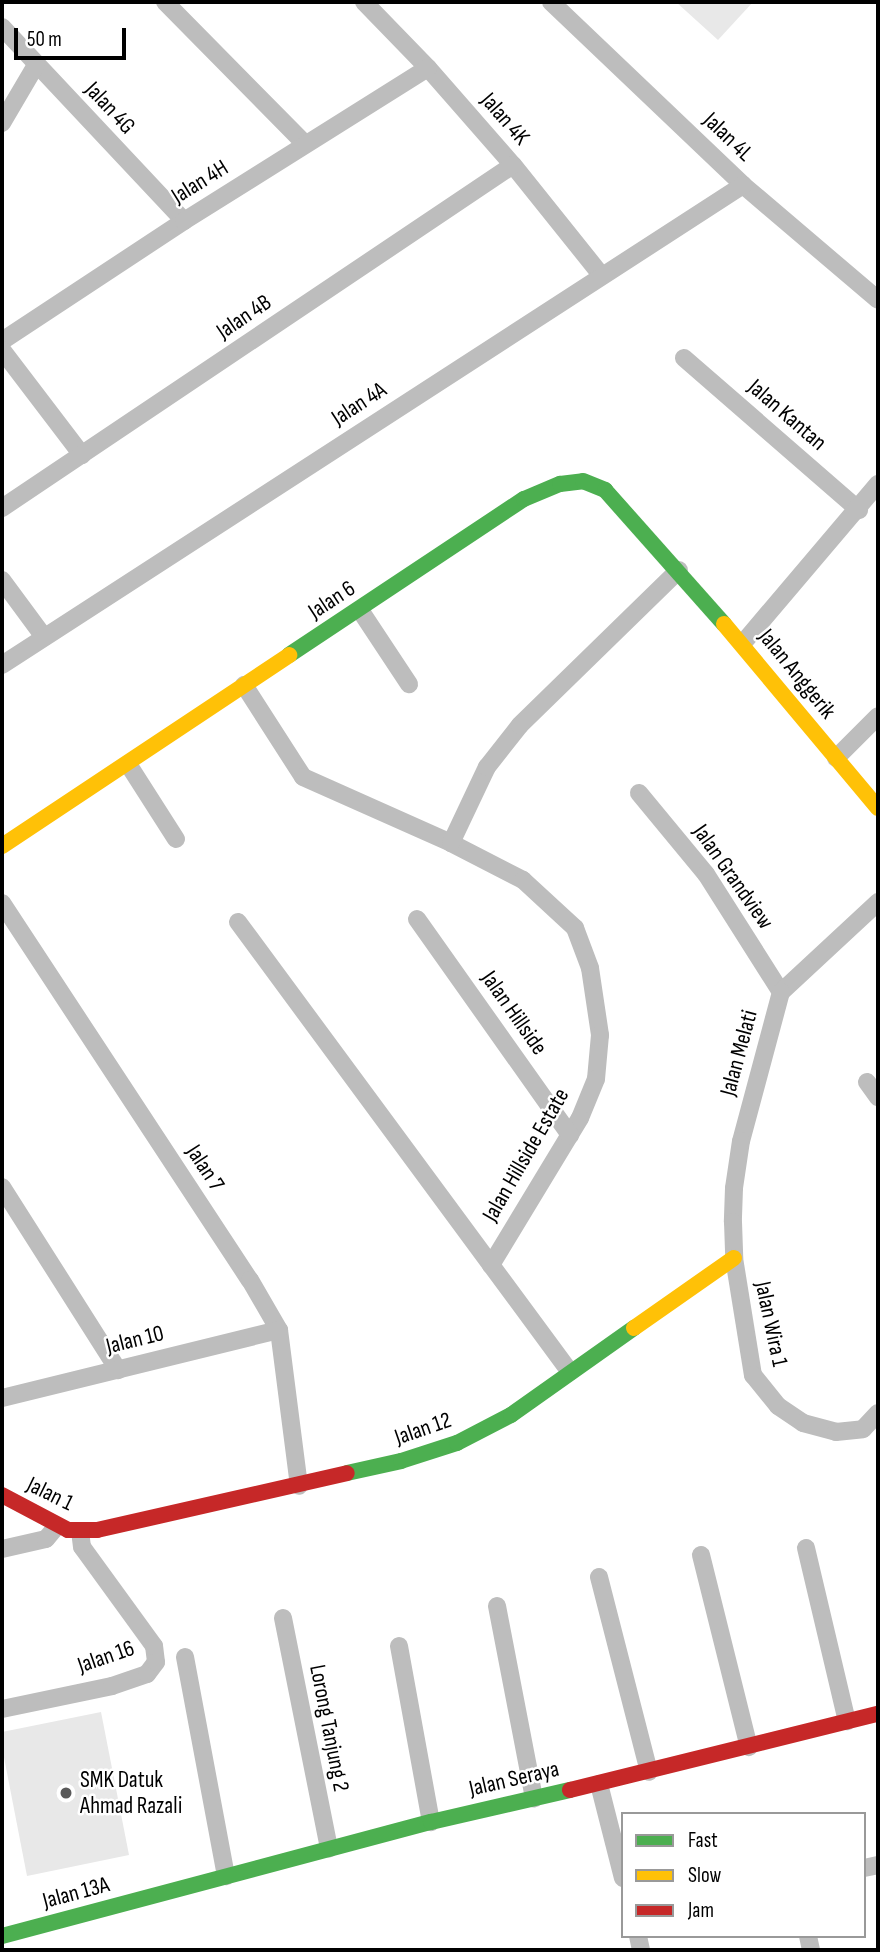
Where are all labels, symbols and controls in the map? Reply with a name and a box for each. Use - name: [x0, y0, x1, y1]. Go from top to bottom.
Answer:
- scale bar: [18, 14, 130, 58]
- text: 50 m: [27, 27, 62, 52]
- street label: Jalan 4G: [79, 76, 141, 140]
- street label: Jalan 4K: [475, 87, 535, 151]
- street label: Jalan 4L: [697, 107, 759, 167]
- street label: Jalan 4H: [167, 154, 233, 210]
- street label: Jalan 4B: [211, 289, 277, 345]
- street label: Jalan Kantan: [742, 373, 832, 457]
- street label: Jalan 4A: [326, 376, 392, 432]
- street label: Jalan 6: [303, 575, 361, 625]
- street label: Jalan Anggerik: [752, 624, 842, 724]
- street label: Jalan Grandview: [687, 819, 779, 935]
- street label: Jalan Hillside: [475, 966, 553, 1060]
- street label: Jalan Melati: [714, 1007, 764, 1099]
- street label: Jalan Hillside Estate: [477, 1083, 575, 1227]
- street label: Jalan 7: [180, 1140, 230, 1196]
- street label: Jalan Wira 1: [749, 1279, 793, 1369]
- street label: Jalan 10: [103, 1320, 167, 1360]
- street label: Jalan 12: [391, 1407, 455, 1451]
- street label: Jalan 1: [22, 1471, 78, 1517]
- street label: Jalan 16: [74, 1634, 138, 1680]
- street label: Lorong Tanjung 2: [303, 1662, 355, 1794]
- street label: Jalan Seraya: [466, 1755, 562, 1803]
- place label: SMK Datuk Ahmad Razali: [80, 1766, 182, 1820]
- marker: SMK Datuk Ahmad Razali: [58, 1785, 74, 1801]
- legend: [621, 1812, 866, 1938]
- text: Fast: [688, 1828, 718, 1853]
- text: Slow: [688, 1863, 721, 1888]
- street label: Jalan 13A: [40, 1871, 112, 1915]
- text: Jam: [688, 1898, 714, 1923]

